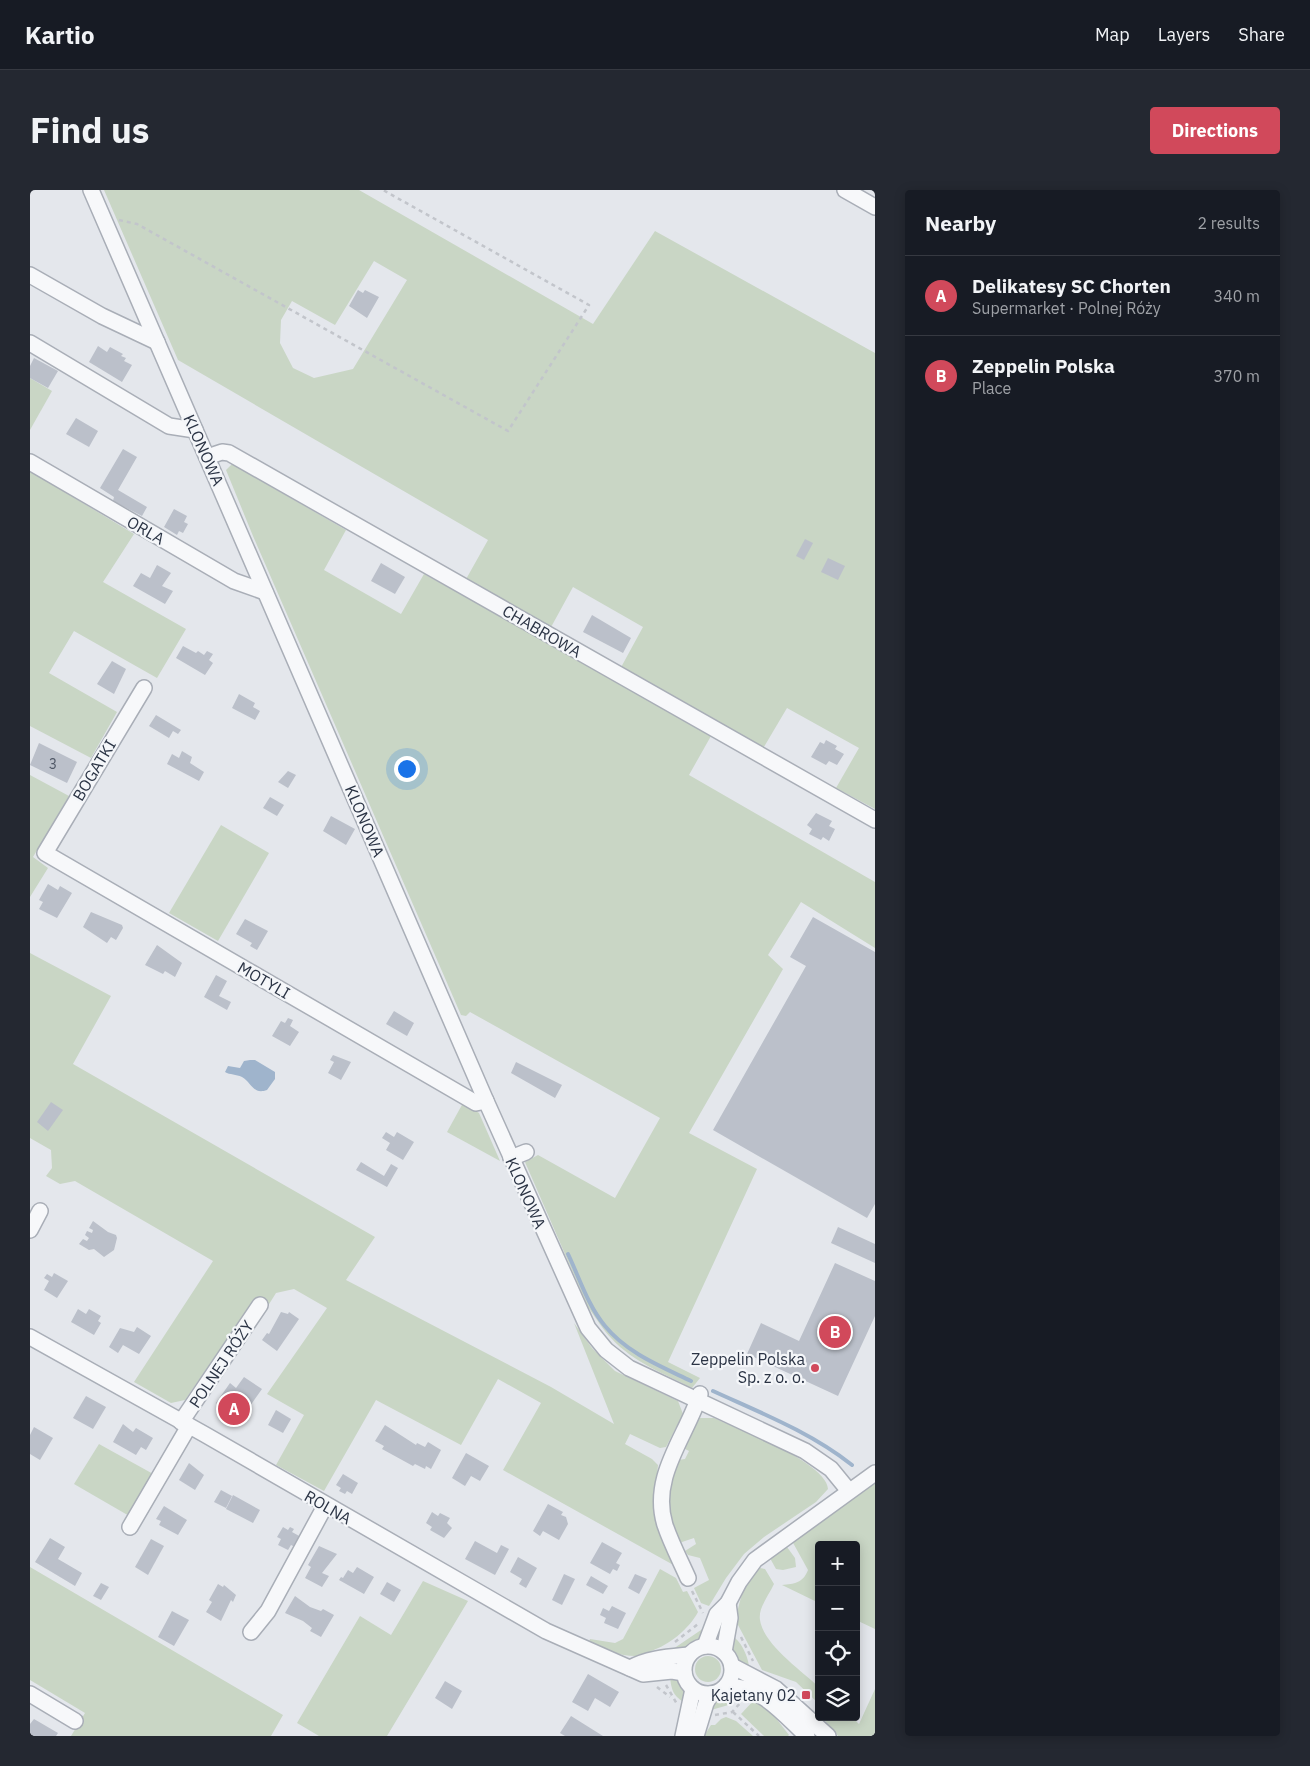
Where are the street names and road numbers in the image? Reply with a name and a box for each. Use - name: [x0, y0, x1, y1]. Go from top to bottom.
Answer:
- street label: KLONOWA: [179, 411, 229, 489]
- street label: ORLA: [124, 511, 168, 549]
- street label: CHABROWA: [499, 600, 585, 662]
- street label: BOGATKI: [68, 736, 120, 804]
- street label: KLONOWA: [341, 782, 389, 860]
- street label: MOTYLI: [234, 957, 294, 1003]
- street label: KLONOWA: [501, 1154, 551, 1232]
- street label: POLNEJ RÓŻY: [184, 1315, 258, 1412]
- street label: ROLNA: [301, 1486, 355, 1528]

